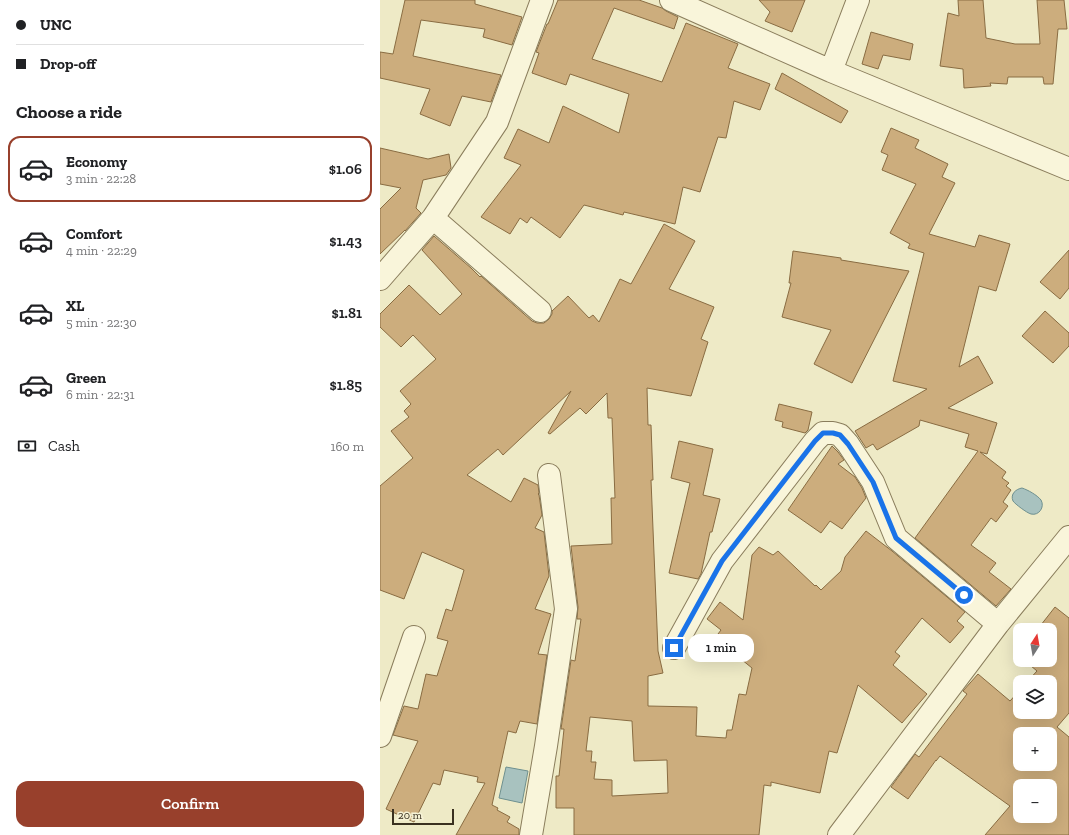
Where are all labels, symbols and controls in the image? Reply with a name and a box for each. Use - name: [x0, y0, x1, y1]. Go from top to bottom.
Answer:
- text: UNC: [40, 16, 72, 34]
- text: Drop-off: [40, 55, 96, 73]
- text: Choose a ride: [16, 101, 122, 123]
- icon: car: [18, 151, 54, 187]
- text: Economy: [66, 153, 127, 171]
- text: $1.06: [329, 160, 362, 178]
- text: 3 min · 22:28: [66, 171, 136, 186]
- icon: car: [18, 223, 54, 259]
- text: Comfort: [66, 225, 122, 243]
- text: $1.43: [329, 232, 362, 250]
- text: 4 min · 22:29: [66, 243, 137, 258]
- icon: car: [18, 295, 54, 331]
- text: XL: [66, 297, 84, 315]
- text: $1.81: [331, 304, 362, 322]
- text: 5 min · 22:30: [66, 315, 137, 330]
- icon: car: [18, 367, 54, 403]
- text: Green: [66, 369, 106, 387]
- text: $1.85: [330, 376, 362, 394]
- text: 6 min · 22:31: [66, 387, 135, 402]
- icon: cash: [16, 435, 38, 457]
- text: Cash: [48, 437, 80, 455]
- text: 160 m: [330, 439, 364, 454]
- route start: [955, 586, 973, 604]
- north arrow: [1013, 623, 1057, 667]
- map controls: [1013, 623, 1057, 823]
- callout: 1 min: [688, 634, 754, 662]
- route end: [665, 639, 683, 657]
- text: 1 min: [706, 640, 736, 655]
- button: layers: [1013, 675, 1057, 719]
- button: +: [1013, 727, 1057, 771]
- button: −: [1013, 779, 1057, 823]
- button: Confirm: [16, 781, 364, 827]
- scale bar: [392, 807, 454, 826]
- text: 20 m: [398, 809, 422, 822]

